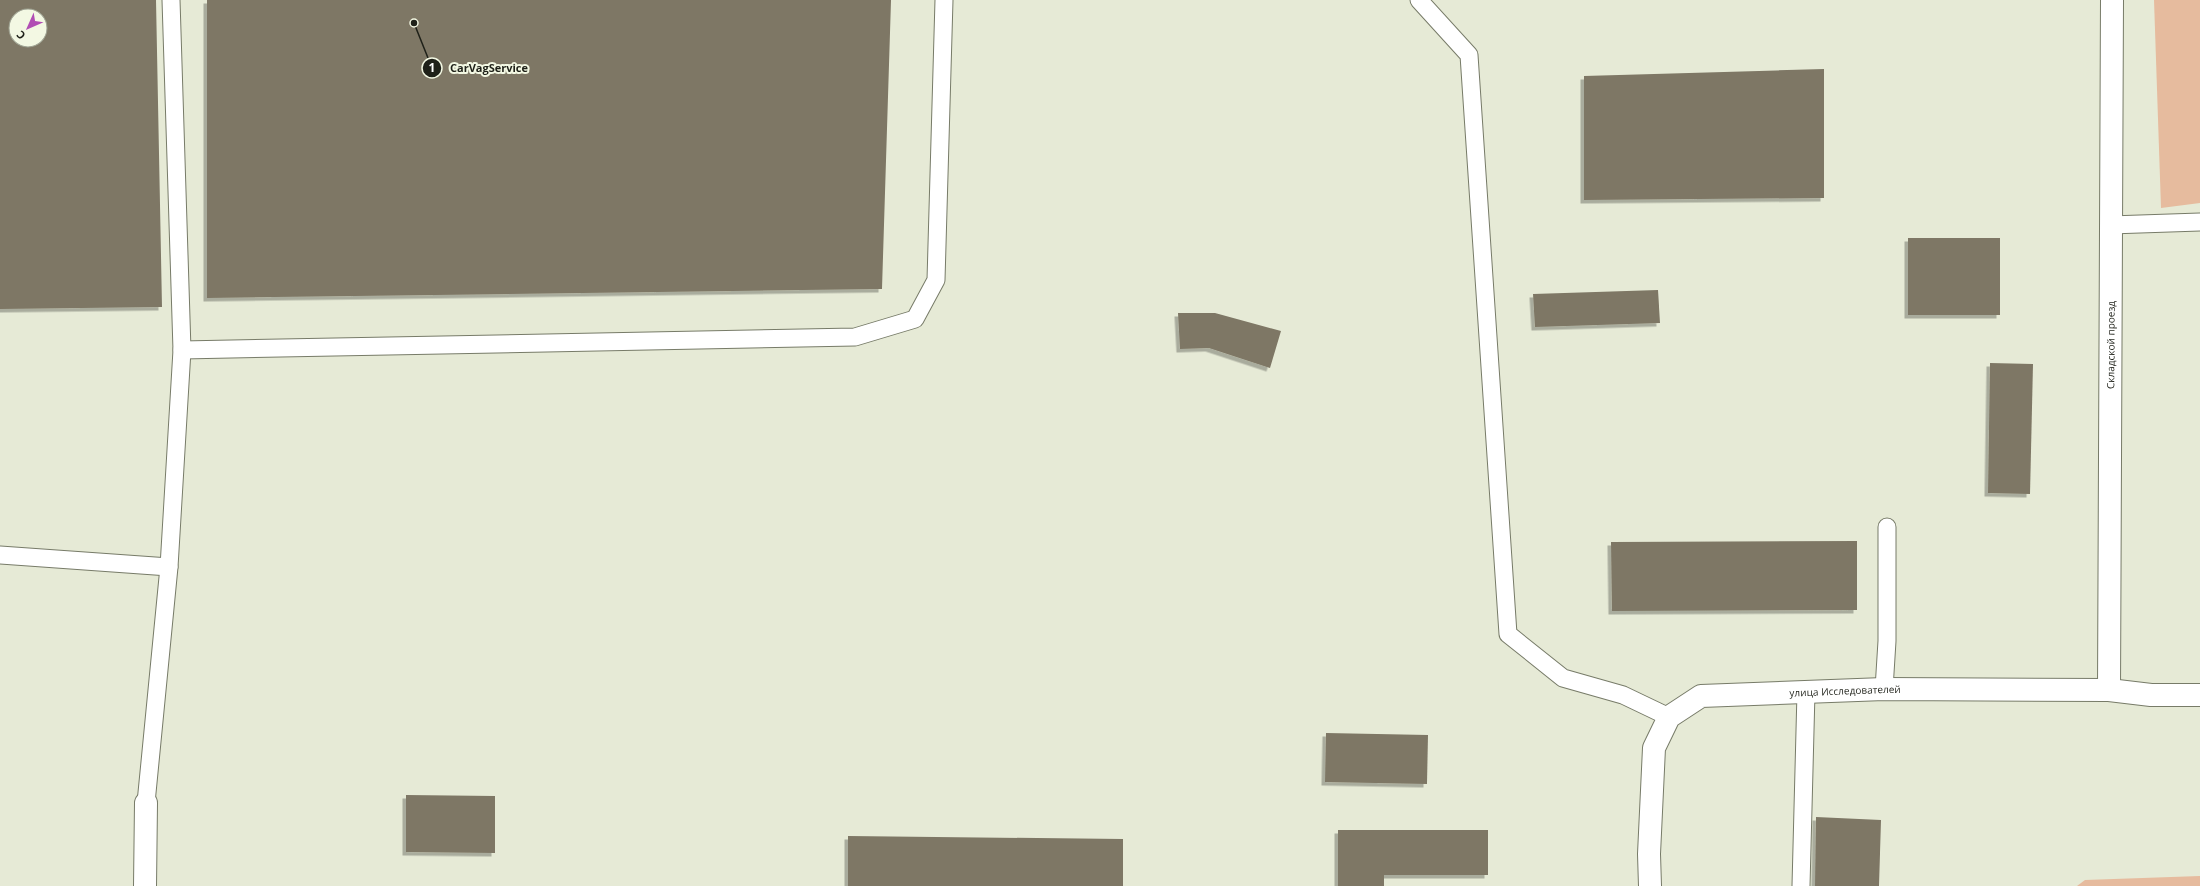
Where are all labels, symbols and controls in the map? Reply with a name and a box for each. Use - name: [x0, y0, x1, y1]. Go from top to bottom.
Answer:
- north arrow: [8, 8, 48, 48]
- text: С: [13, 28, 28, 43]
- callout: CarVagService: [422, 57, 536, 80]
- text: 1: [429, 59, 435, 76]
- text: CarVagService: [450, 60, 528, 75]
- street label: Складской проезд: [2103, 301, 2118, 389]
- street label: улица Исследователей: [1789, 682, 1901, 700]

